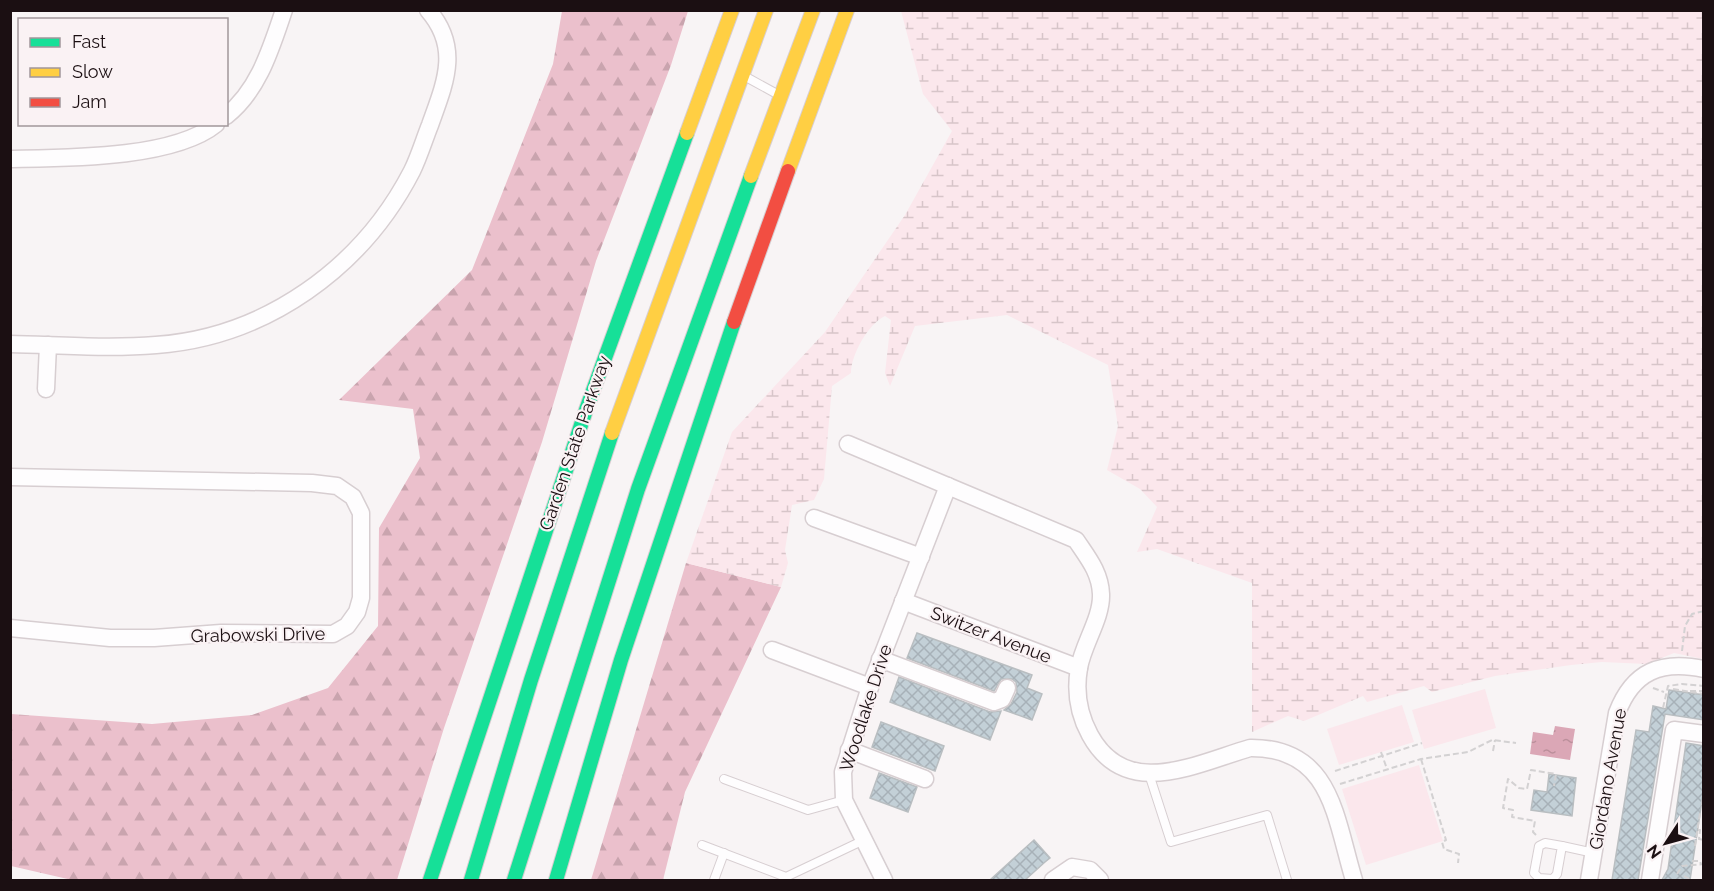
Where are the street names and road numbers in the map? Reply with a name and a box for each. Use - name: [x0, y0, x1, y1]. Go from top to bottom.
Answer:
- street label: Garden State Parkway: [535, 352, 614, 533]
- street label: Switzer Avenue: [928, 602, 1055, 667]
- street label: Grabowski Drive: [191, 623, 326, 646]
- street label: Woodlake Drive: [835, 641, 896, 774]
- street label: Giordano Avenue: [1585, 706, 1630, 851]

